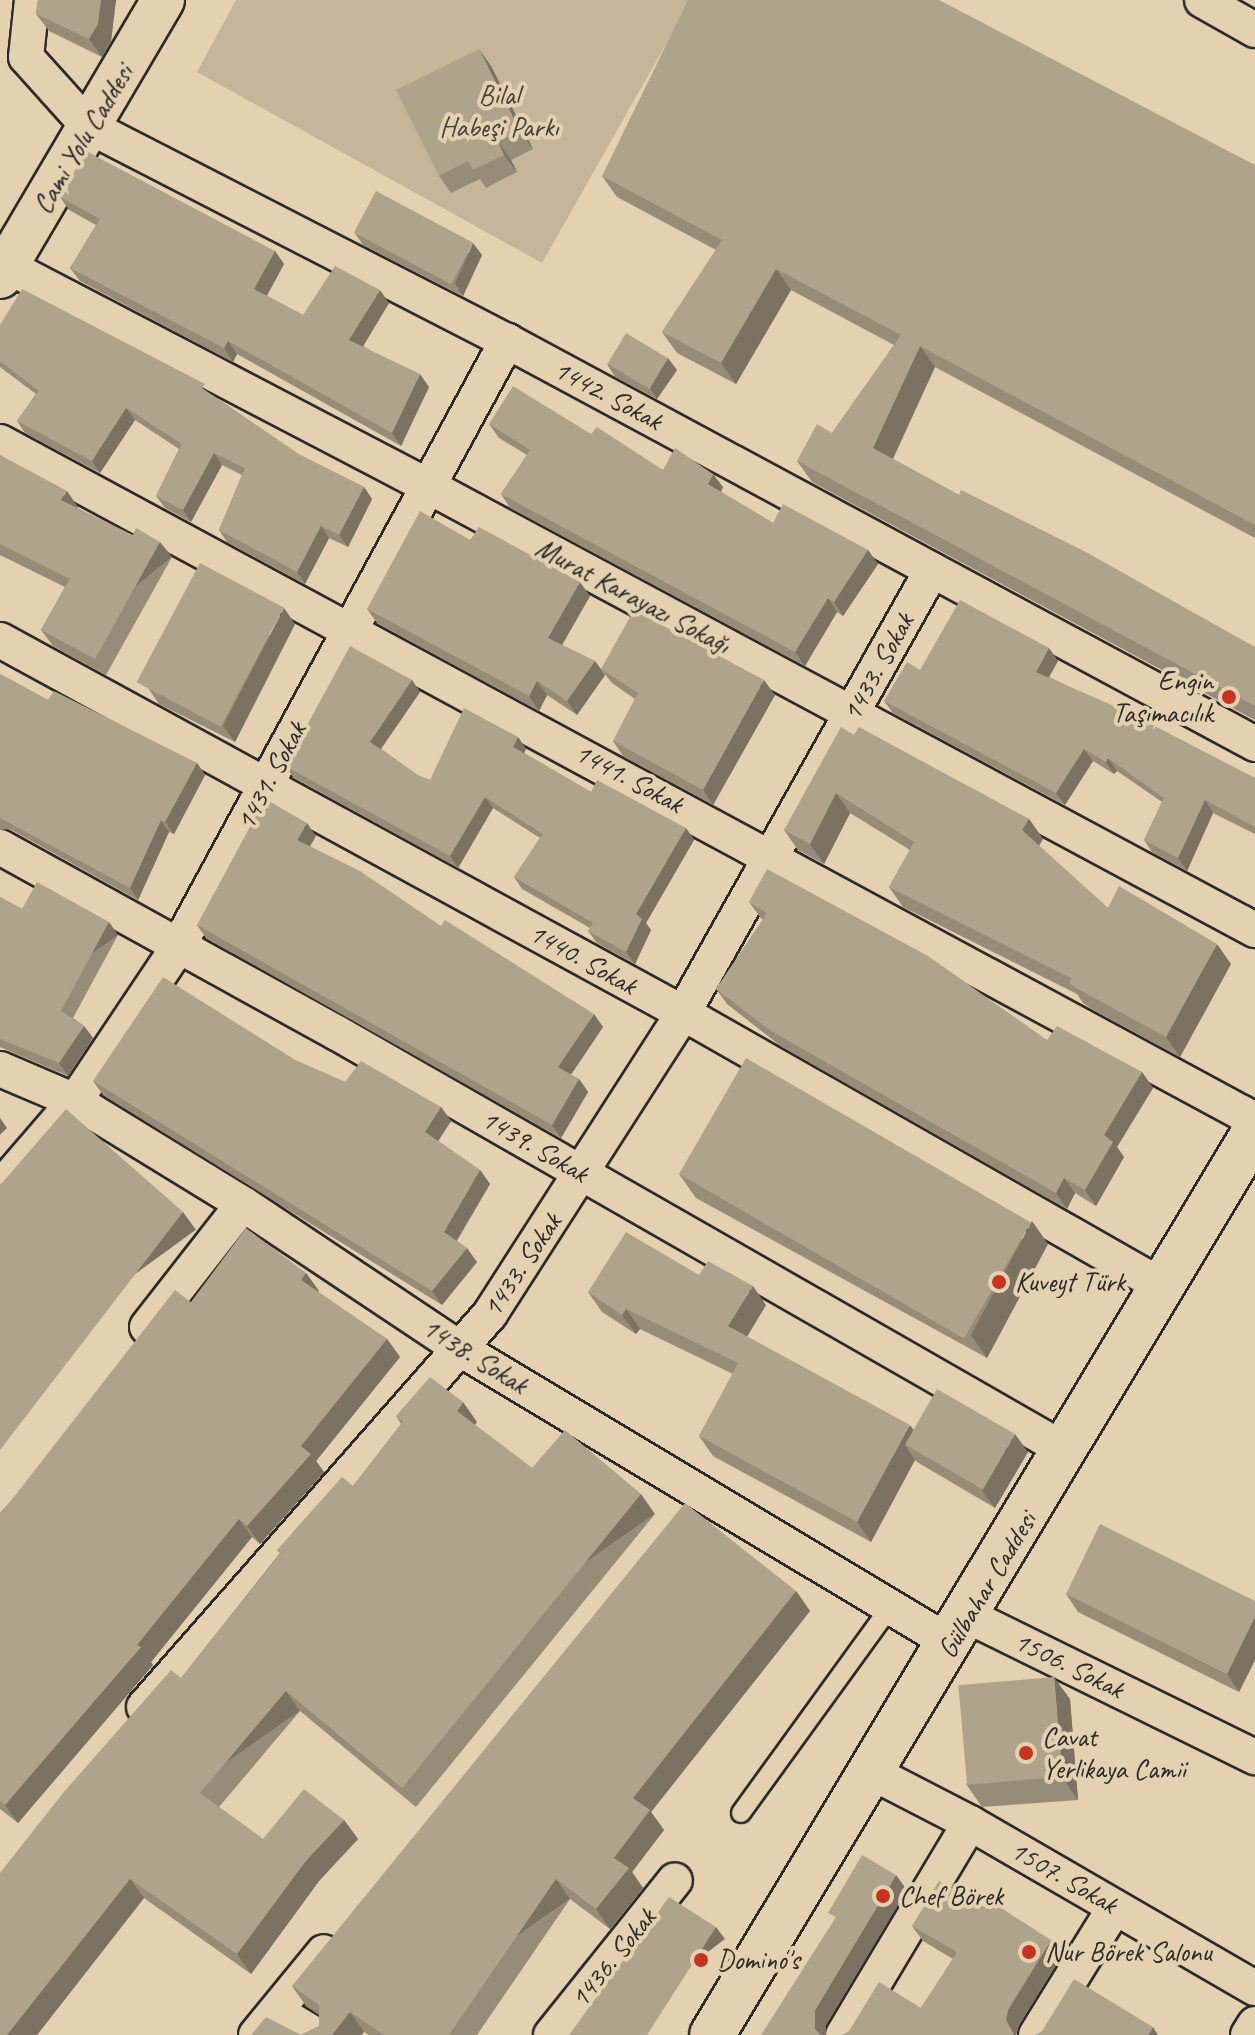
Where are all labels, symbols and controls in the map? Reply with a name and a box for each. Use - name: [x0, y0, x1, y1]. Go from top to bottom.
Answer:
- street label: Cami Yolu Caddesi: [25, 58, 141, 220]
- park label: Bilal Habeşi Parkı: [439, 78, 559, 144]
- street label: 1442. Sokak: [548, 353, 668, 437]
- street label: Murat Karayazı Sokağı: [530, 531, 736, 661]
- street label: 1433. Sokak: [835, 607, 921, 727]
- place label: Engin Taşımacılık: [1113, 664, 1213, 730]
- marker: Engin Taşımacılık: [1220, 688, 1238, 706]
- street label: 1431. Sokak: [229, 716, 313, 836]
- street label: 1441. Sokak: [569, 736, 689, 820]
- street label: 1440. Sokak: [523, 916, 643, 1002]
- street label: 1439. Sokak: [476, 1102, 594, 1190]
- street label: 1433. Sokak: [475, 1207, 569, 1323]
- place label: Kuveyt Türk: [1015, 1265, 1125, 1299]
- marker: Kuveyt Türk: [990, 1273, 1008, 1291]
- street label: 1438. Sokak: [416, 1311, 534, 1401]
- street label: Gülbahar Caddesi: [930, 1506, 1044, 1664]
- street label: 1506. Sokak: [1009, 1624, 1129, 1706]
- place label: Cavat Yerlikaya Camii: [1042, 1720, 1185, 1786]
- marker: Cavat Yerlikaya Camii: [1017, 1744, 1035, 1762]
- street label: 1507. Sokak: [1005, 1833, 1123, 1921]
- place label: Chef Börek: [899, 1879, 1003, 1913]
- marker: Chef Börek: [874, 1887, 892, 1905]
- street label: 1436. Sokak: [563, 1902, 663, 2014]
- place label: Nur Börek Salonu: [1045, 1935, 1213, 1969]
- place label: Domino's: [717, 1943, 800, 1977]
- marker: Nur Börek Salonu: [1020, 1943, 1038, 1961]
- marker: Domino's: [692, 1951, 710, 1969]

